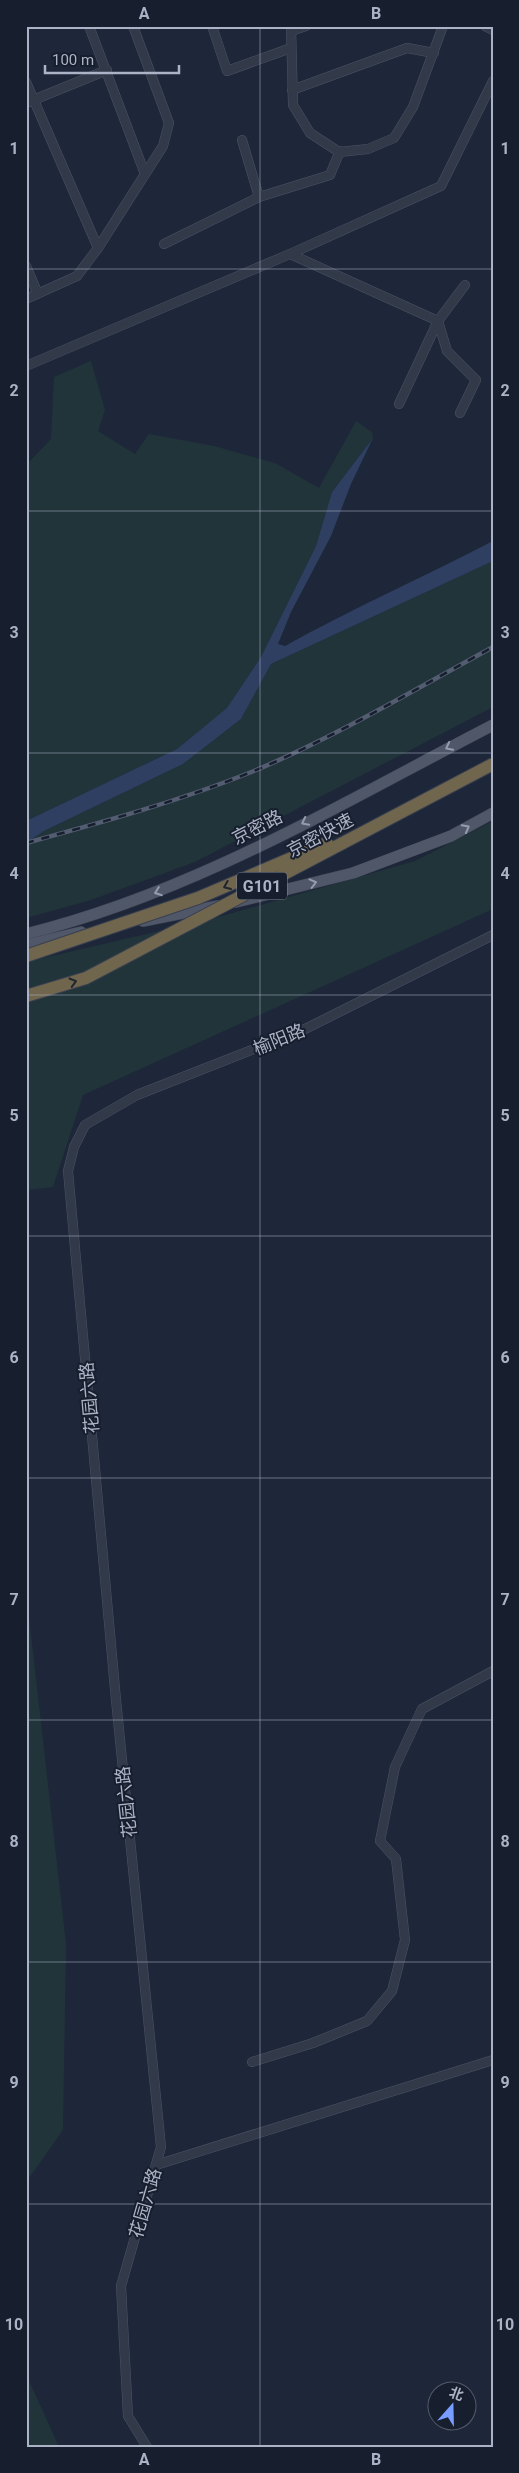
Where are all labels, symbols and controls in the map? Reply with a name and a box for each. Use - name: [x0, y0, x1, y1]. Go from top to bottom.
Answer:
- text: A: [139, 4, 150, 23]
- text: B: [371, 4, 381, 23]
- scale bar: [45, 42, 179, 74]
- text: 100 m: [52, 51, 94, 69]
- text: 1: [9, 139, 19, 158]
- text: 1: [500, 139, 510, 158]
- text: 2: [9, 381, 19, 400]
- text: 2: [500, 381, 510, 400]
- text: 3: [9, 623, 19, 642]
- text: 3: [500, 623, 510, 642]
- one-way arrow: [446, 741, 455, 751]
- street label: 京密路: [228, 805, 286, 849]
- street label: 京密快速: [283, 809, 357, 861]
- one-way arrow: [301, 816, 310, 826]
- one-way arrow: [460, 824, 469, 834]
- text: 4: [9, 864, 19, 883]
- text: 4: [500, 864, 510, 883]
- road number: G101: [237, 872, 287, 899]
- one-way arrow: [309, 878, 318, 889]
- one-way arrow: [223, 879, 232, 890]
- one-way arrow: [155, 886, 163, 896]
- one-way arrow: [68, 977, 77, 987]
- street label: 榆阳路: [250, 1019, 308, 1059]
- text: 5: [9, 1106, 19, 1125]
- text: 5: [500, 1106, 510, 1125]
- text: 6: [9, 1348, 19, 1367]
- text: 6: [500, 1348, 510, 1367]
- street label: 花园六路: [75, 1361, 103, 1435]
- text: 7: [9, 1590, 19, 1609]
- text: 7: [500, 1590, 510, 1609]
- street label: 花园六路: [112, 1765, 140, 1839]
- text: 8: [9, 1832, 19, 1851]
- text: 8: [500, 1832, 510, 1851]
- text: 9: [9, 2073, 19, 2092]
- text: 9: [500, 2073, 510, 2092]
- street label: 花园六路: [125, 2166, 165, 2240]
- text: 10: [5, 2315, 23, 2334]
- text: 10: [496, 2315, 514, 2334]
- north arrow: [426, 2380, 476, 2430]
- text: 北: [447, 2384, 466, 2404]
- text: A: [139, 2450, 150, 2469]
- text: B: [371, 2450, 381, 2469]

